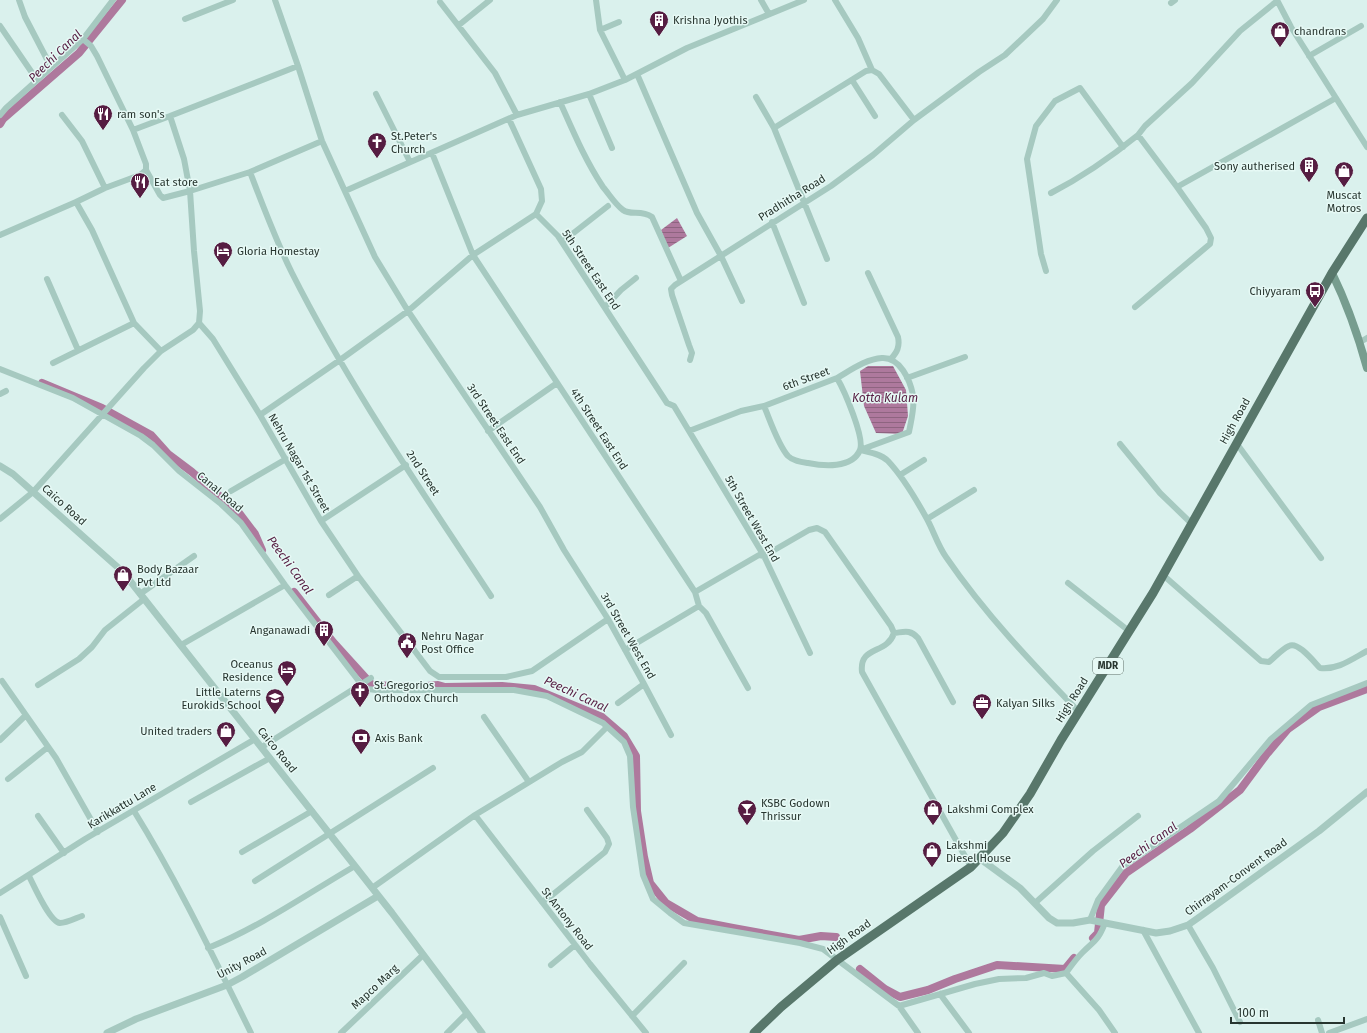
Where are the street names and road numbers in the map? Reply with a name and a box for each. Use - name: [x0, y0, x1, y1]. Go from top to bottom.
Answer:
- street label: Pradhitha Road: [756, 172, 828, 224]
- street label: 5th Street East End: [559, 227, 623, 313]
- street label: 6th Street: [781, 364, 831, 393]
- street label: 3rd Street East End: [464, 381, 528, 467]
- street label: 4th Street East End: [568, 386, 630, 472]
- street label: High Road: [1217, 396, 1253, 446]
- street label: Nehru Nagar 1st Street: [265, 411, 333, 515]
- street label: 2nd Street: [404, 448, 442, 498]
- street label: Canal Road: [194, 469, 246, 515]
- street label: 5th Street West End: [722, 474, 782, 564]
- street label: Caico Road: [39, 482, 89, 528]
- street label: 3rd Street West End: [598, 591, 658, 681]
- road number: MDR: [1093, 658, 1123, 674]
- street label: High Road: [1053, 675, 1091, 725]
- street label: Caico Road: [255, 725, 299, 775]
- street label: Karikkattu Lane: [85, 780, 159, 832]
- street label: Chirrayam-Convent Road: [1182, 835, 1290, 919]
- street label: St Antony Road: [539, 885, 595, 953]
- street label: High Road: [825, 917, 873, 957]
- street label: Unity Road: [215, 944, 269, 982]
- street label: Mapco Marg: [349, 962, 402, 1012]

